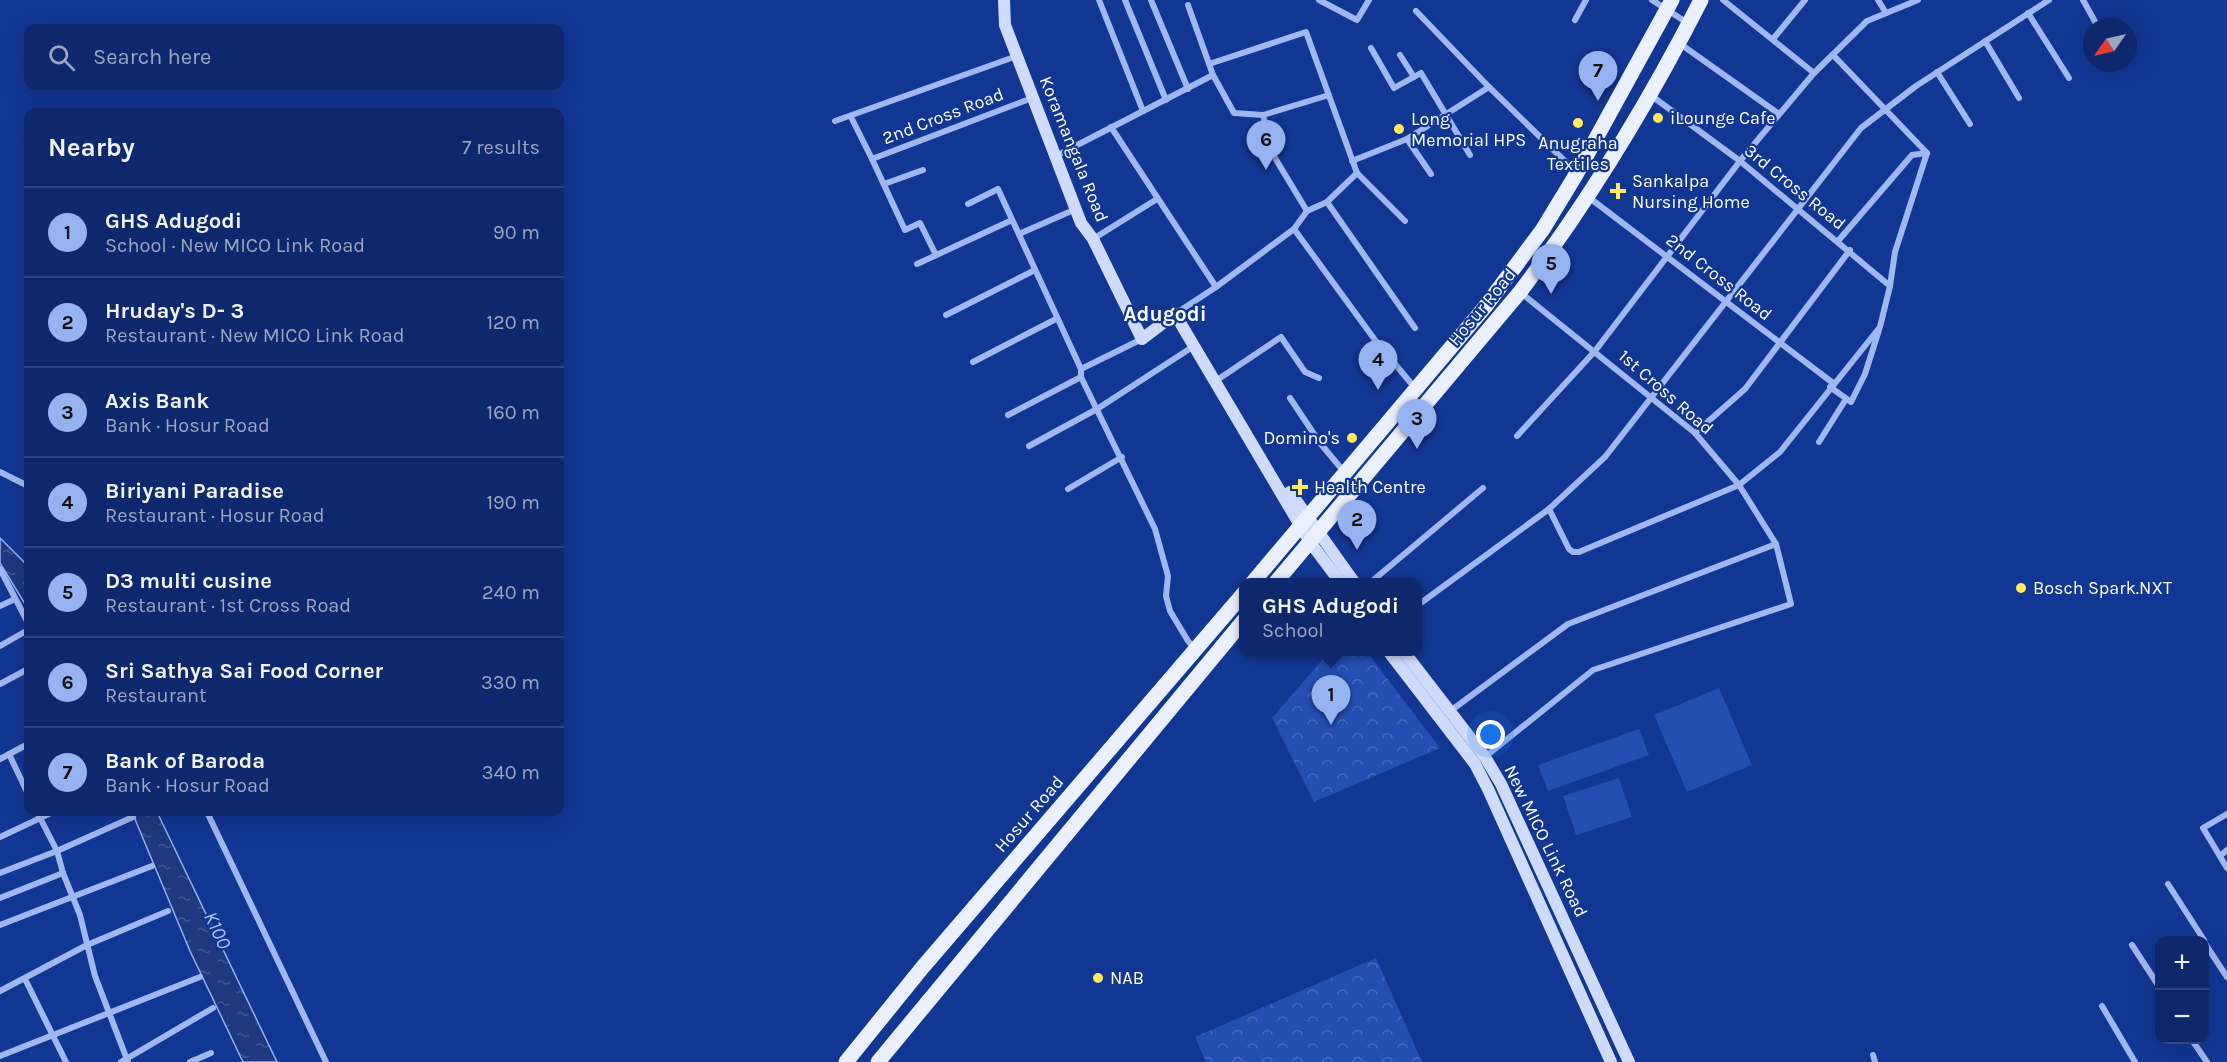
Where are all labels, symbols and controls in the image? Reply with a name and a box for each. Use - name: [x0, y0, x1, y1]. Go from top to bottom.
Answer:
- north arrow: [2083, 18, 2137, 72]
- search box: [24, 24, 564, 90]
- icon: search: [45, 41, 78, 74]
- text: Search here: [93, 44, 211, 70]
- pin: 7: [1578, 51, 1618, 101]
- street label: Koramangala Road: [1035, 73, 1113, 225]
- street label: 2nd Cross Road: [879, 83, 1007, 149]
- place label: iLounge Cafe: [1670, 107, 1775, 129]
- place label: Long Memorial HPS: [1411, 108, 1526, 151]
- marker: iLounge Cafe: [1651, 111, 1665, 125]
- marker: Anugraha Textiles: [1571, 116, 1585, 130]
- pin: 6: [1246, 120, 1286, 170]
- marker: Long Memorial HPS: [1392, 122, 1406, 136]
- text: Nearby: [48, 132, 135, 163]
- place label: Anugraha Textiles: [1538, 132, 1618, 175]
- text: 7 results: [462, 136, 540, 159]
- street label: 3rd Cross Road: [1740, 139, 1850, 235]
- place label: Sankalpa Nursing Home: [1632, 170, 1750, 213]
- marker: Sankalpa Nursing Home: [1609, 182, 1627, 200]
- text: GHS Adugodi: [105, 208, 242, 234]
- text: 1: [64, 221, 71, 244]
- text: 90 m: [493, 221, 540, 244]
- street label: 2nd Cross Road: [1662, 229, 1776, 325]
- text: School · New MICO Link Road: [105, 234, 365, 257]
- pin: 5: [1532, 244, 1570, 294]
- street label: Hosur Road: [1443, 264, 1521, 350]
- text: Hruday's D- 3: [105, 298, 244, 324]
- district label: Adugodi: [1123, 302, 1207, 326]
- text: 2: [61, 311, 74, 334]
- text: 120 m: [486, 311, 540, 334]
- text: Restaurant · New MICO Link Road: [105, 324, 405, 347]
- pin: 4: [1358, 340, 1398, 390]
- street label: 1st Cross Road: [1614, 345, 1718, 439]
- text: Axis Bank: [105, 388, 209, 414]
- pin: 3: [1398, 400, 1436, 449]
- text: 3: [61, 401, 74, 424]
- text: 160 m: [487, 401, 540, 424]
- text: Bank · Hosur Road: [105, 414, 270, 437]
- place label: Domino's: [1263, 427, 1340, 449]
- marker: Domino's: [1345, 431, 1359, 445]
- place label: Health Centre: [1314, 476, 1426, 498]
- text: Biriyani Paradise: [105, 478, 284, 504]
- marker: Health Centre: [1291, 478, 1309, 496]
- text: 4: [62, 491, 73, 514]
- text: 190 m: [486, 491, 540, 514]
- pin: 2: [1338, 500, 1376, 550]
- text: Restaurant · Hosur Road: [105, 504, 325, 527]
- text: D3 multi cusine: [105, 568, 272, 594]
- place label: Bosch Spark.NXT: [2033, 577, 2172, 599]
- popup: [1239, 578, 1422, 656]
- text: 5: [62, 581, 73, 604]
- text: 240 m: [482, 581, 540, 604]
- marker: Bosch Spark.NXT: [2014, 581, 2028, 595]
- text: GHS Adugodi: [1262, 593, 1399, 619]
- text: Restaurant · 1st Cross Road: [105, 594, 351, 617]
- text: School: [1262, 619, 1324, 642]
- text: Sri Sathya Sai Food Corner: [105, 658, 383, 684]
- text: 6: [61, 671, 74, 694]
- text: 330 m: [481, 671, 540, 694]
- pin: 1: [1312, 676, 1350, 725]
- text: Restaurant: [105, 684, 207, 707]
- your location: [1476, 720, 1505, 749]
- text: Bank of Baroda: [105, 748, 265, 774]
- text: 7: [63, 761, 72, 784]
- text: 340 m: [482, 761, 540, 784]
- street label: New MICO Link Road: [1500, 761, 1592, 921]
- street label: Hosur Road: [990, 771, 1068, 857]
- text: Bank · Hosur Road: [105, 774, 270, 797]
- water label: K100: [199, 908, 236, 953]
- map controls: [2155, 936, 2209, 1044]
- button: +: [2155, 936, 2209, 990]
- place label: NAB: [1110, 967, 1144, 989]
- marker: NAB: [1091, 971, 1105, 985]
- button: −: [2155, 990, 2209, 1044]

